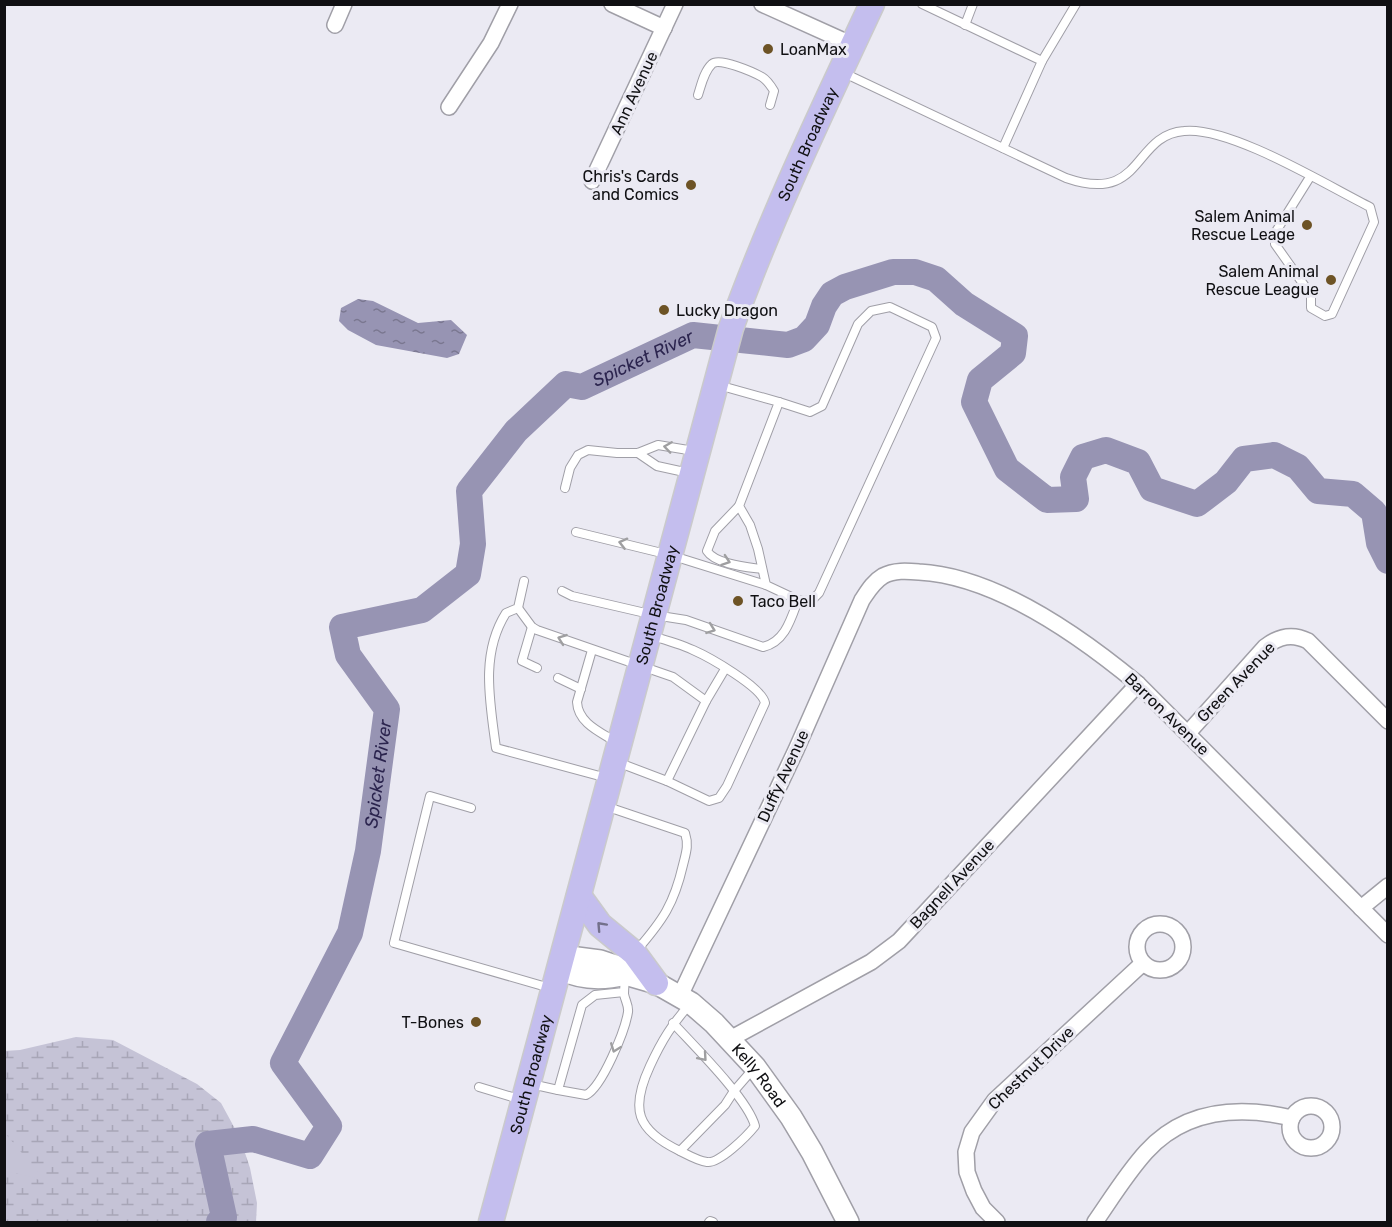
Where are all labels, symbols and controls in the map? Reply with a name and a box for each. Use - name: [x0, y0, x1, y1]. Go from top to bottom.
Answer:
- place label: LoanMax: [780, 40, 847, 59]
- marker: LoanMax: [761, 42, 775, 56]
- street label: Ann Avenue: [606, 48, 662, 138]
- street label: South Broadway: [773, 84, 841, 204]
- place label: Chris's Cards and Comics: [583, 167, 679, 204]
- marker: Chris's Cards and Comics: [684, 178, 698, 192]
- place label: Salem Animal Rescue Leage: [1191, 207, 1295, 244]
- marker: Salem Animal Rescue Leage: [1300, 218, 1314, 232]
- place label: Salem Animal Rescue League: [1205, 262, 1319, 299]
- marker: Salem Animal Rescue League: [1324, 273, 1338, 287]
- place label: Lucky Dragon: [676, 301, 778, 320]
- marker: Lucky Dragon: [657, 303, 671, 317]
- water label: Spicket River: [589, 325, 698, 392]
- one-way arrow: [663, 442, 672, 454]
- one-way arrow: [619, 538, 629, 551]
- street label: South Broadway: [632, 543, 682, 667]
- one-way arrow: [720, 554, 730, 567]
- place label: Taco Bell: [750, 592, 816, 611]
- marker: Taco Bell: [731, 594, 745, 608]
- one-way arrow: [705, 622, 716, 634]
- one-way arrow: [557, 633, 568, 646]
- street label: Green Avenue: [1193, 638, 1279, 726]
- street label: Barron Avenue: [1121, 669, 1213, 759]
- water label: Spicket River: [360, 717, 397, 830]
- street label: Duffy Avenue: [753, 727, 813, 825]
- street label: Bagnell Avenue: [906, 835, 998, 933]
- one-way arrow: [597, 922, 608, 932]
- street label: South Broadway: [506, 1012, 556, 1136]
- place label: T-Bones: [401, 1013, 464, 1032]
- marker: T-Bones: [469, 1015, 483, 1029]
- street label: Chestnut Drive: [984, 1022, 1078, 1114]
- street label: Kelly Road: [728, 1039, 790, 1111]
- one-way arrow: [610, 1042, 622, 1053]
- one-way arrow: [696, 1050, 707, 1061]

